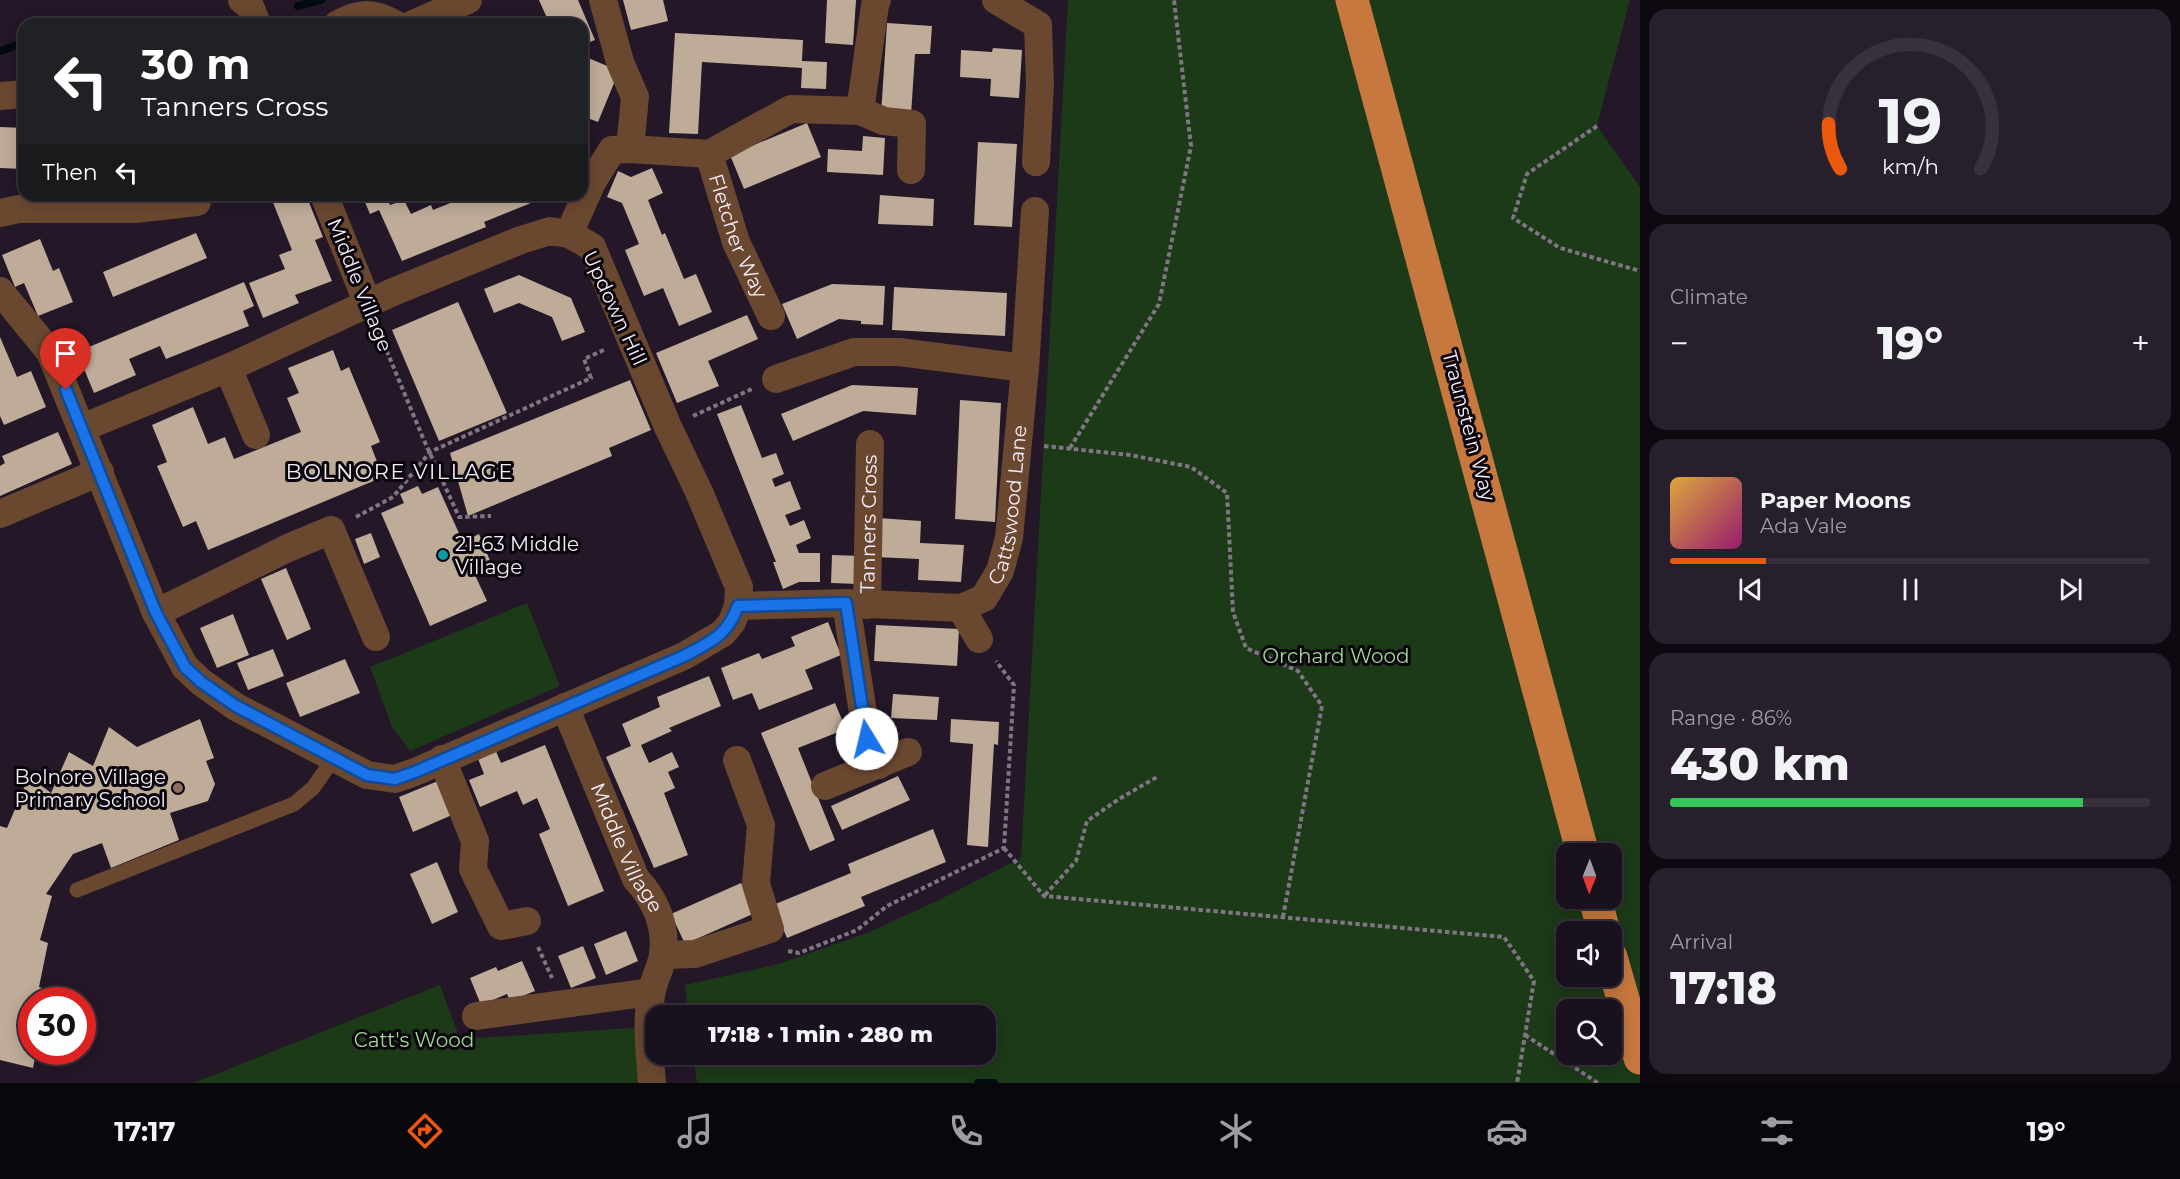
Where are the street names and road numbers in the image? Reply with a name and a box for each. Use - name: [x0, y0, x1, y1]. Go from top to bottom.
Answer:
- street label: Fletcher Way: [704, 171, 773, 302]
- street label: Middle Village: [322, 215, 398, 355]
- street label: Updown Hill: [578, 247, 652, 369]
- street label: Traunstein Way: [1437, 348, 1501, 504]
- street label: Cattswood Lane: [982, 424, 1032, 589]
- street label: Tanners Cross: [855, 454, 882, 594]
- street label: Middle Village: [586, 779, 668, 916]

